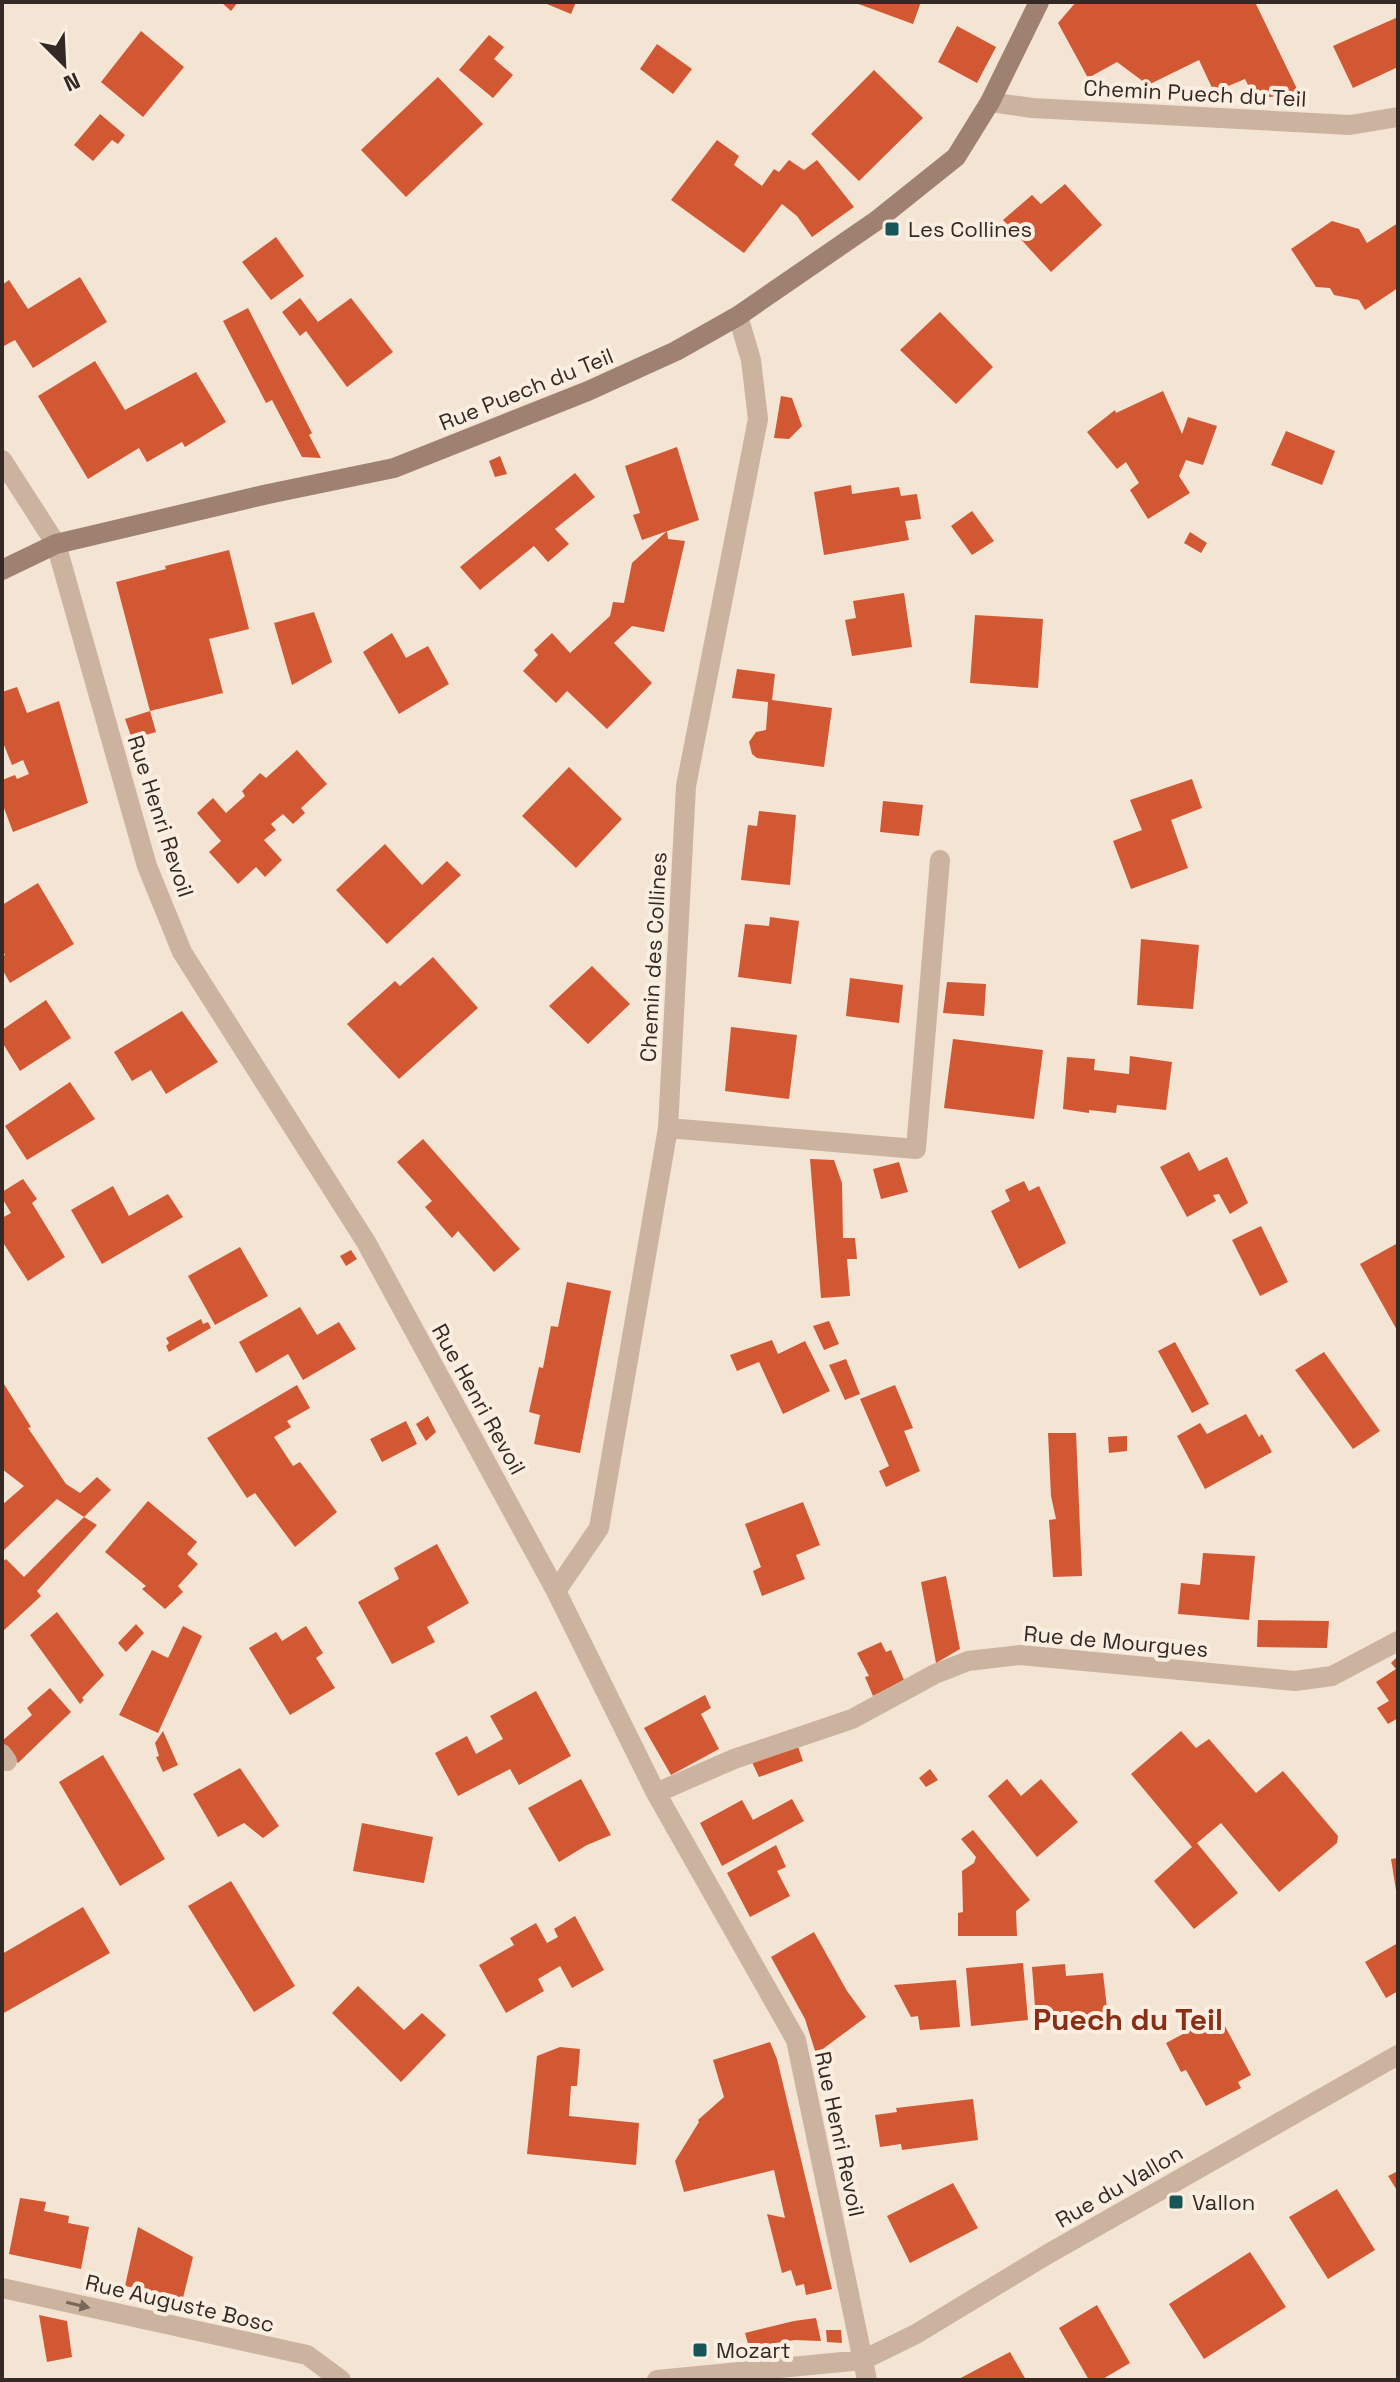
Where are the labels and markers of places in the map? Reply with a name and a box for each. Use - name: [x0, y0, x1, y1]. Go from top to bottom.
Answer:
- place label: Les Collines: [908, 215, 1032, 243]
- marker: Les Collines: [883, 220, 901, 238]
- place label: Vallon: [1192, 2188, 1255, 2216]
- marker: Vallon: [1167, 2193, 1185, 2211]
- place label: Mozart: [716, 2336, 791, 2364]
- marker: Mozart: [691, 2341, 709, 2359]

